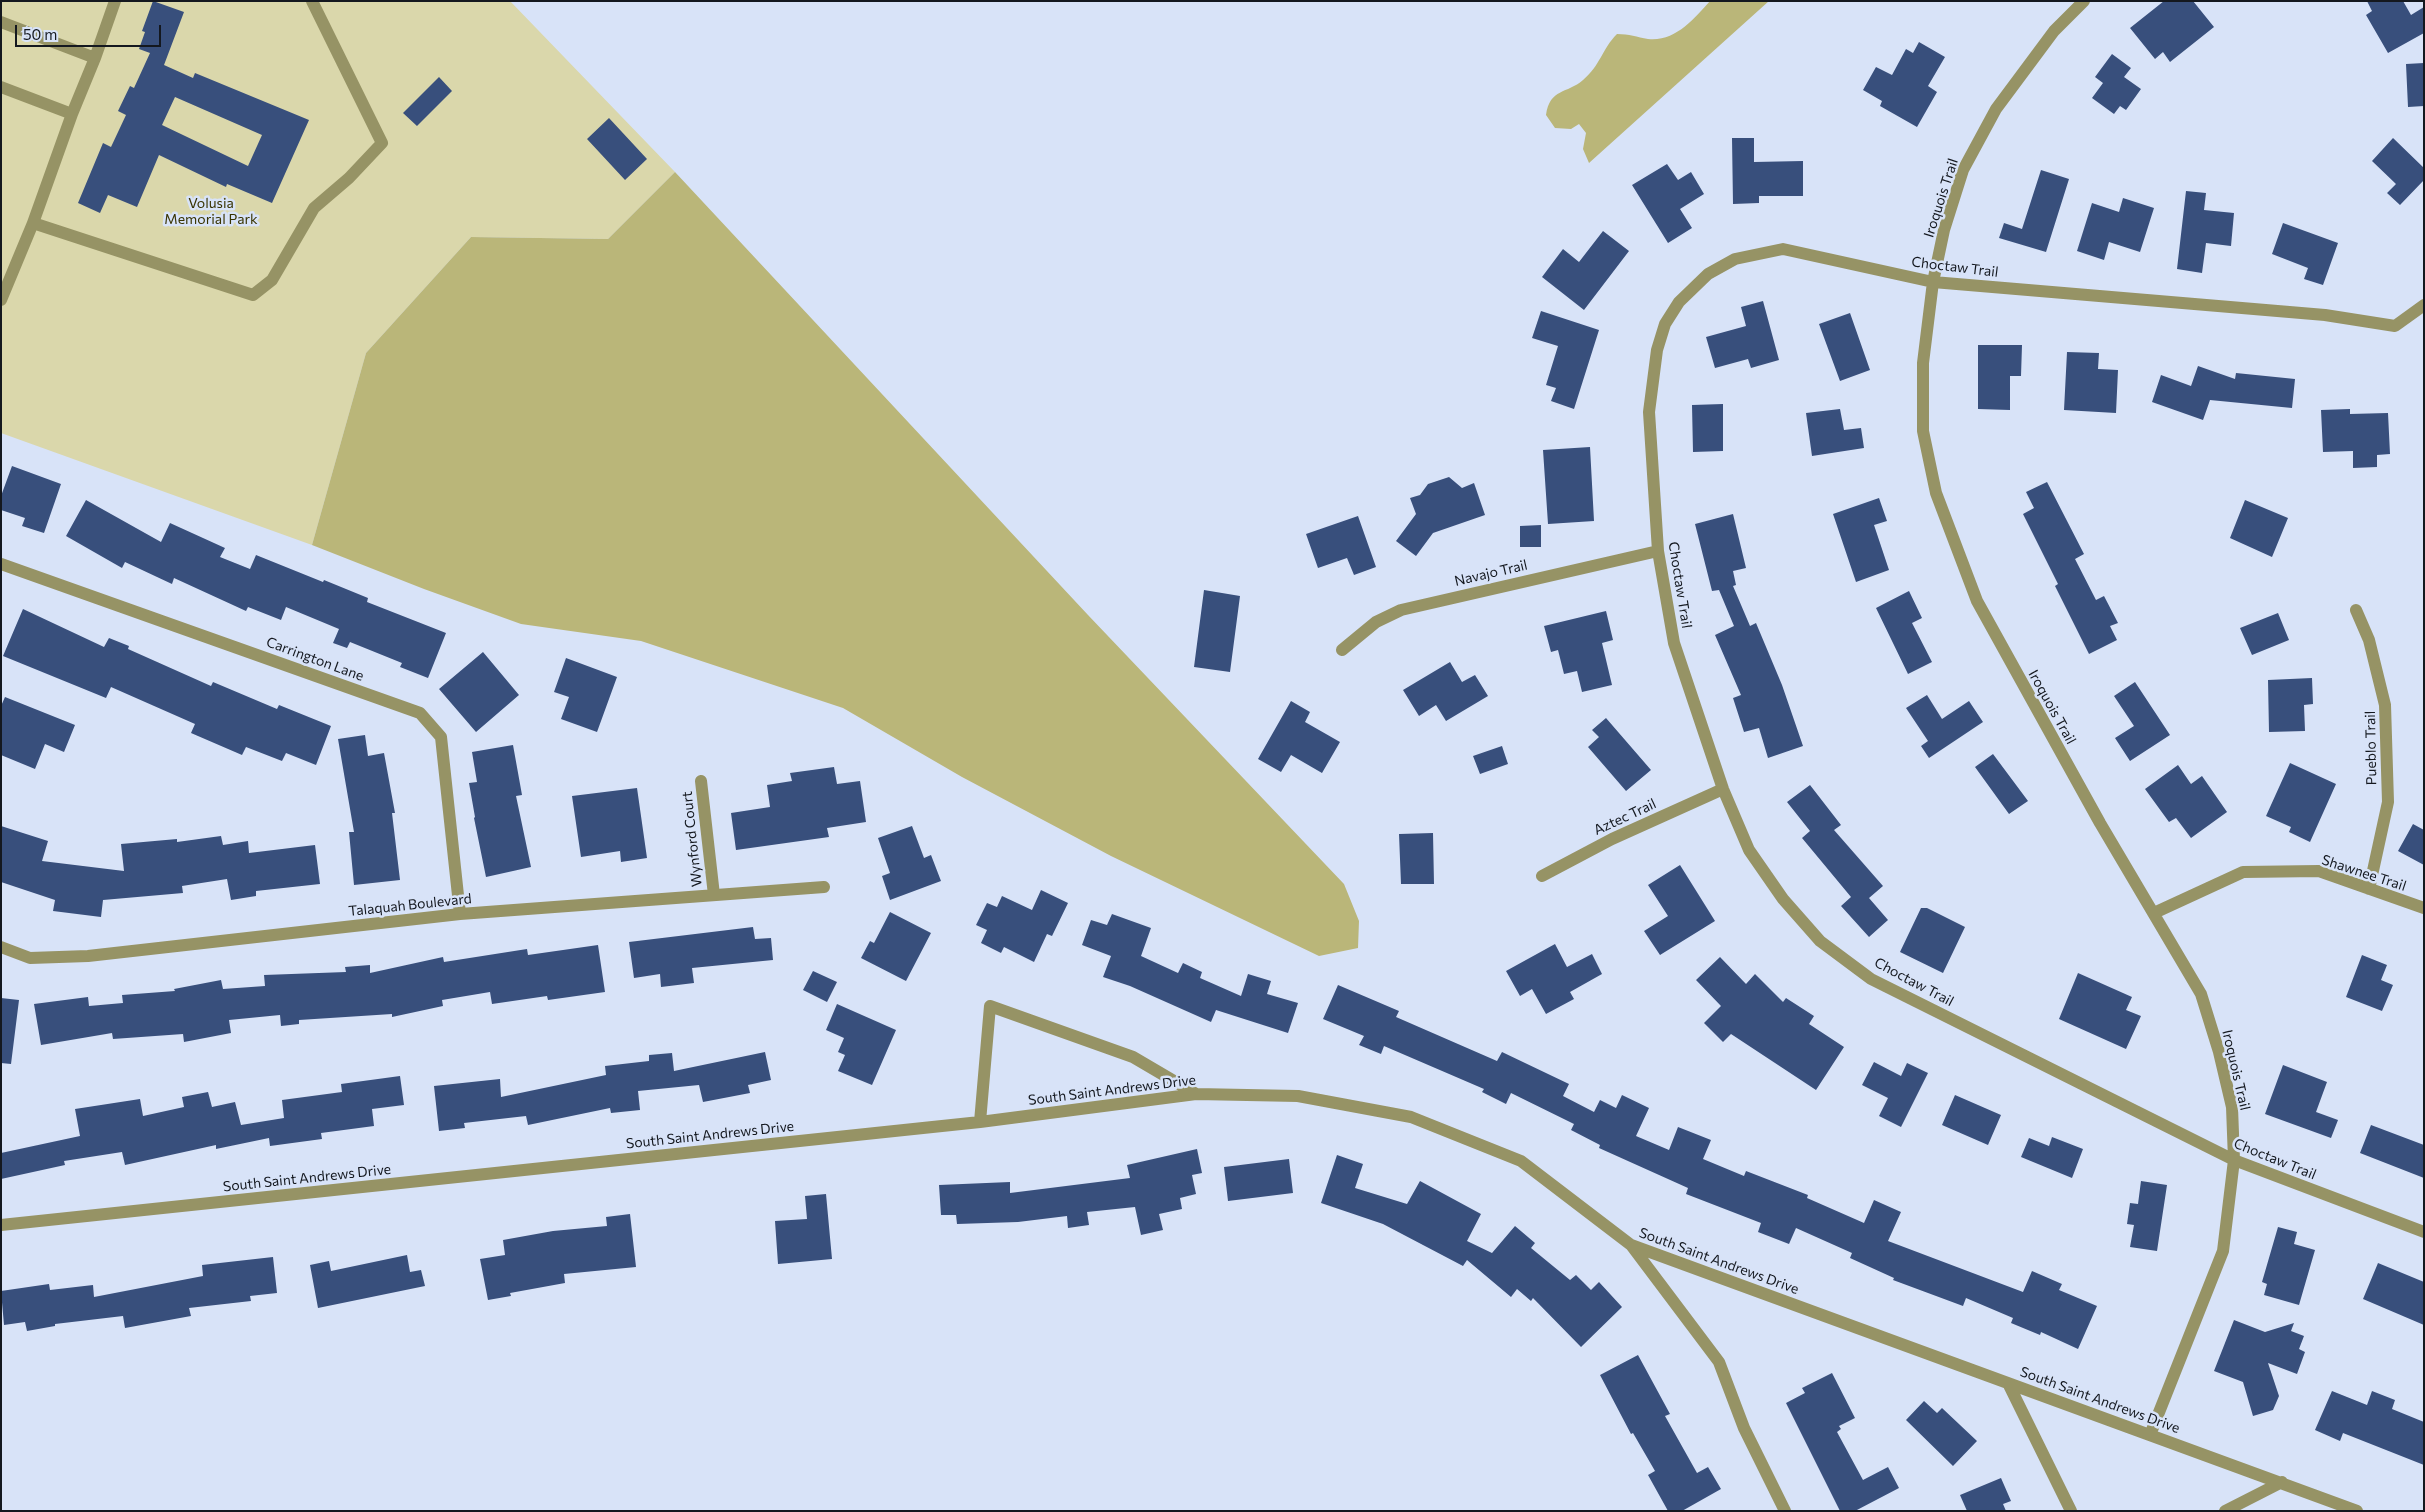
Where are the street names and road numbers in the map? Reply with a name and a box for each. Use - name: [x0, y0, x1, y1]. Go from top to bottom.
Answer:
- street label: Iroquois Trail: [1920, 156, 1962, 240]
- street label: Choctaw Trail: [1911, 253, 1999, 281]
- street label: Choctaw Trail: [1665, 541, 1695, 629]
- street label: Navajo Trail: [1453, 556, 1529, 590]
- street label: Carrington Lane: [264, 634, 366, 684]
- street label: Iroquois Trail: [2025, 667, 2079, 747]
- street label: Pueblo Trail: [2362, 711, 2380, 785]
- street label: Wynford Court: [679, 790, 705, 888]
- street label: Aztec Trail: [1591, 795, 1659, 839]
- street label: Shawnee Trail: [2320, 851, 2408, 895]
- street label: Talaquah Boulevard: [348, 890, 472, 920]
- street label: Choctaw Trail: [1871, 954, 1957, 1010]
- street label: Iroquois Trail: [2219, 1028, 2253, 1112]
- street label: South Saint Andrews Drive: [1027, 1071, 1197, 1109]
- street label: South Saint Andrews Drive: [625, 1118, 795, 1152]
- street label: Choctaw Trail: [2231, 1135, 2319, 1183]
- street label: South Saint Andrews Drive: [222, 1161, 392, 1195]
- street label: South Saint Andrews Drive: [1637, 1224, 1801, 1298]
- street label: South Saint Andrews Drive: [2018, 1363, 2182, 1437]

